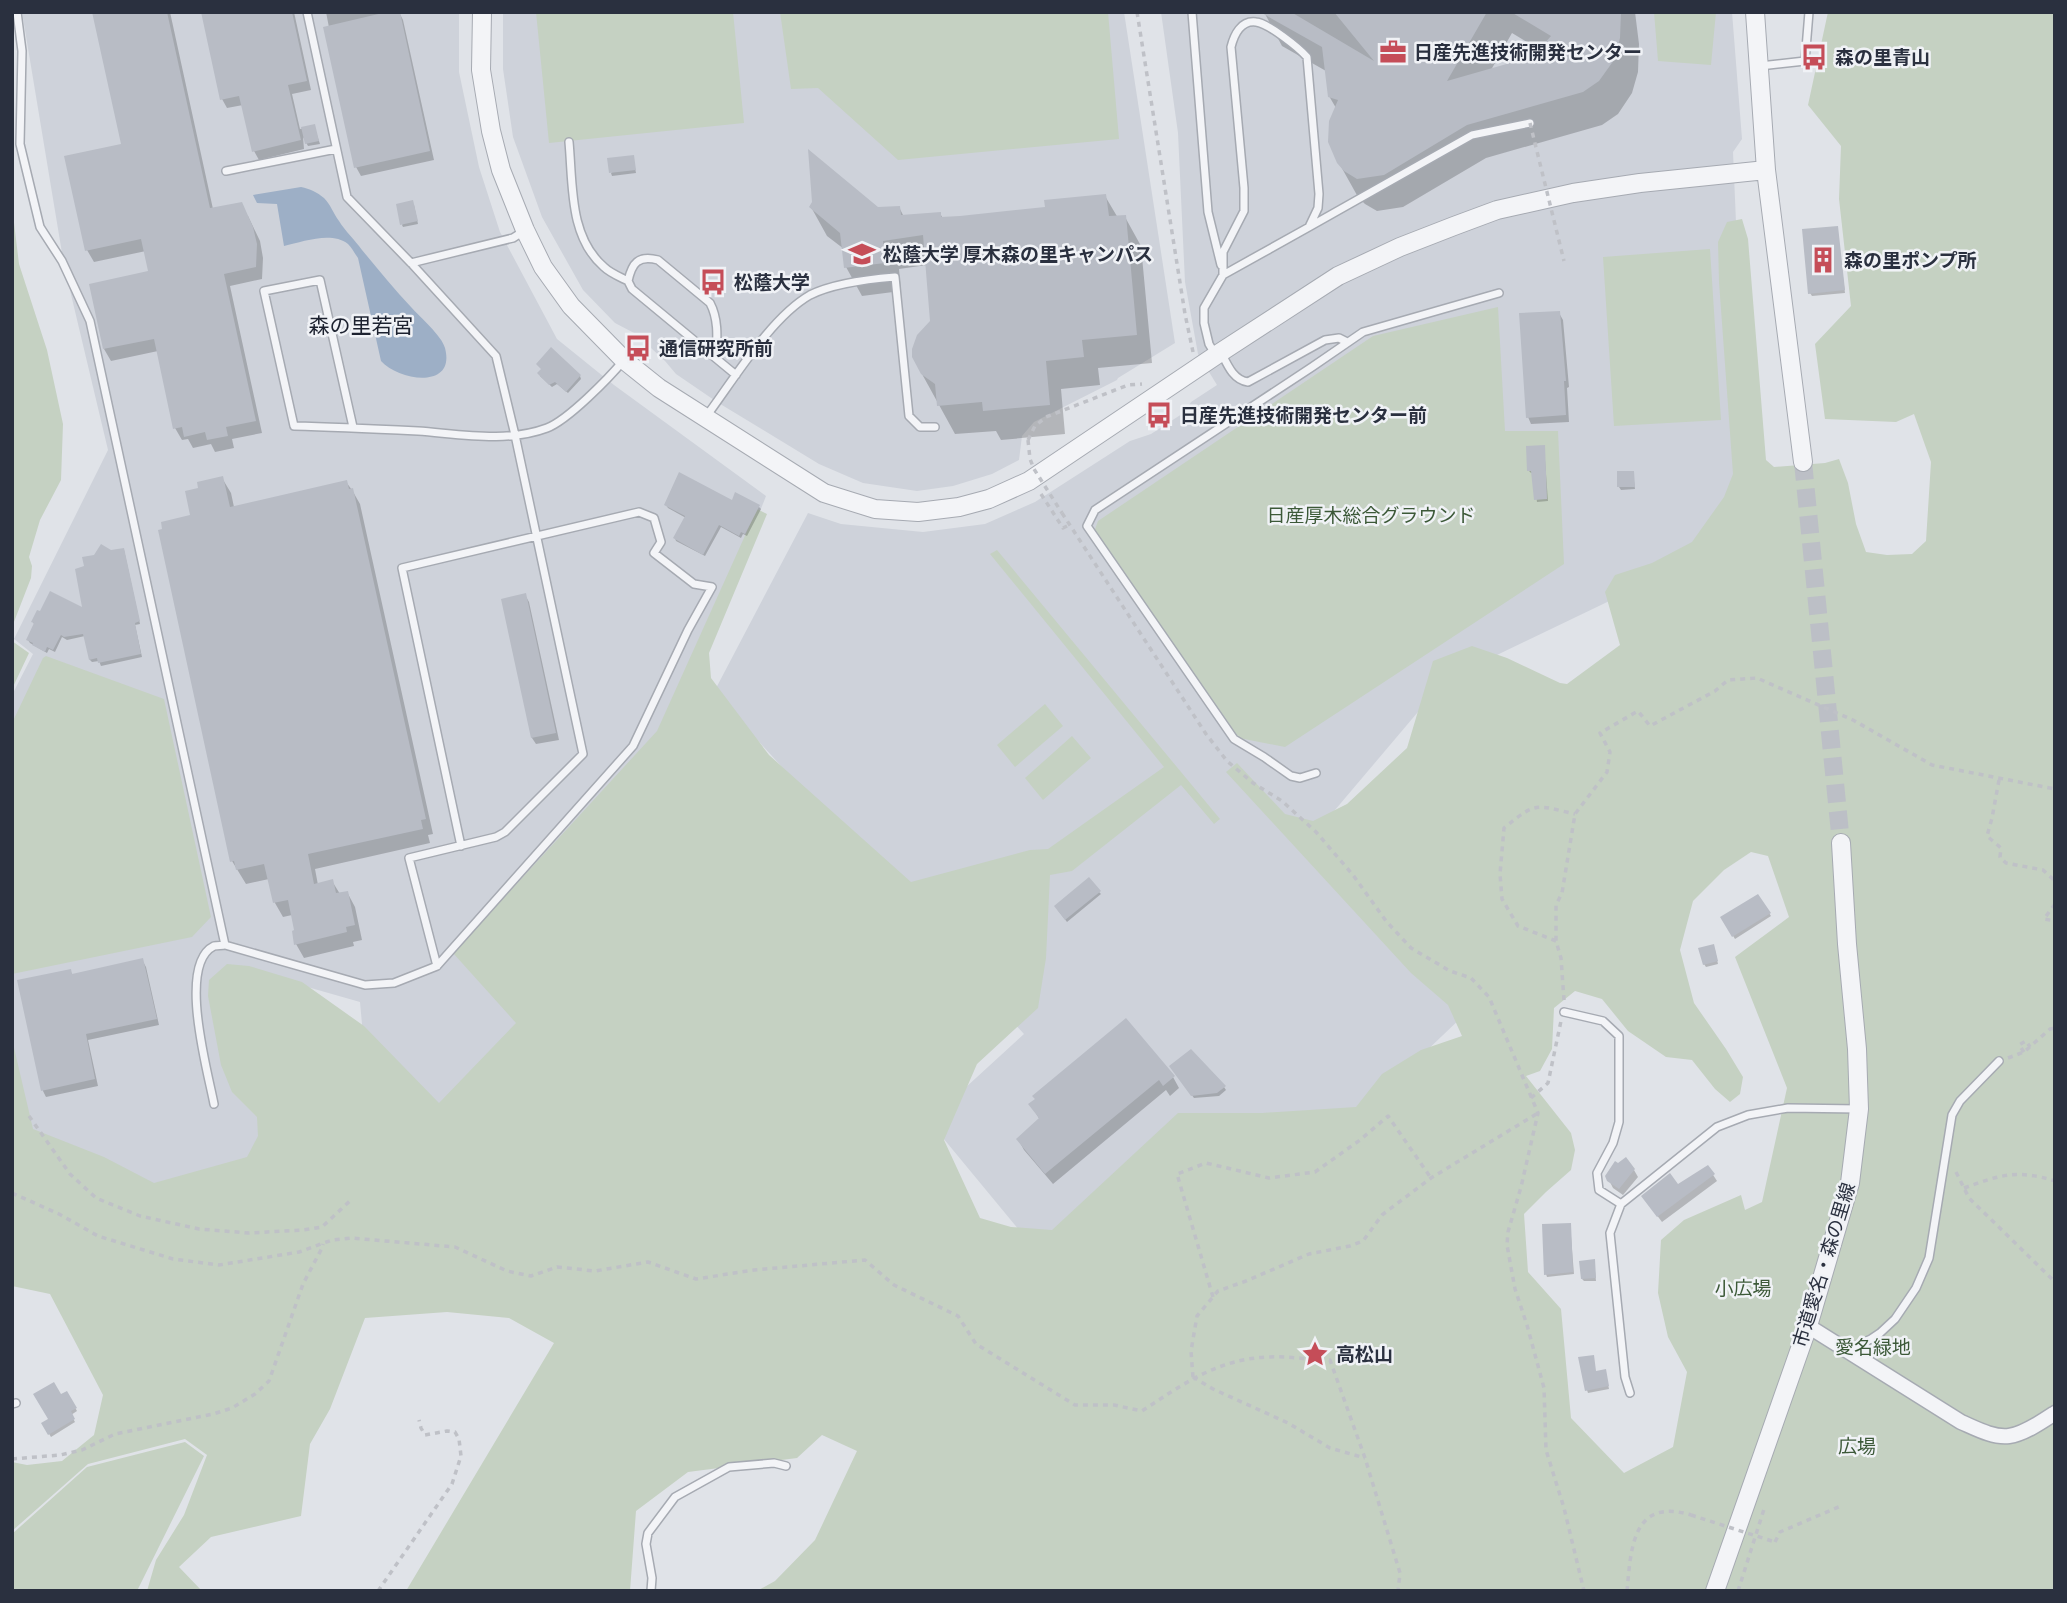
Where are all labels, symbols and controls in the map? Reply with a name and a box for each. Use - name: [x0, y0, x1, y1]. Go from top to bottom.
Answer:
- office icon: 日産先進技術開発センター: [1378, 37, 1408, 67]
- place label: 日産先進技術開発センター: [1414, 39, 1642, 66]
- bus stop icon: 森の里青山: [1799, 42, 1829, 72]
- place label: 森の里青山: [1835, 44, 1930, 71]
- school or university icon: 松蔭大学 厚木森の里キャンパス: [847, 239, 877, 269]
- place label: 松蔭大学 厚木森の里キャンパス: [883, 241, 1153, 268]
- building icon: 森の里ポンプ所: [1808, 245, 1838, 275]
- place label: 森の里ポンプ所: [1844, 247, 1976, 274]
- bus stop icon: 松蔭大学: [698, 267, 728, 297]
- place label: 松蔭大学: [734, 269, 810, 296]
- district label: 森の里若宮: [309, 311, 414, 340]
- bus stop icon: 通信研究所前: [623, 333, 653, 363]
- place label: 通信研究所前: [659, 335, 773, 362]
- bus stop icon: 日産先進技術開発センター前: [1144, 400, 1174, 430]
- place label: 日産先進技術開発センター前: [1180, 402, 1427, 429]
- park label: 日産厚木総合グラウンド: [1266, 502, 1476, 529]
- street label: 市道愛名・森の里線: [1786, 1179, 1862, 1351]
- park label: 小広場: [1714, 1275, 1772, 1302]
- park label: 愛名緑地: [1835, 1334, 1911, 1361]
- place icon: 高松山: [1300, 1339, 1330, 1369]
- place label: 高松山: [1336, 1341, 1393, 1368]
- park label: 広場: [1838, 1433, 1876, 1460]

